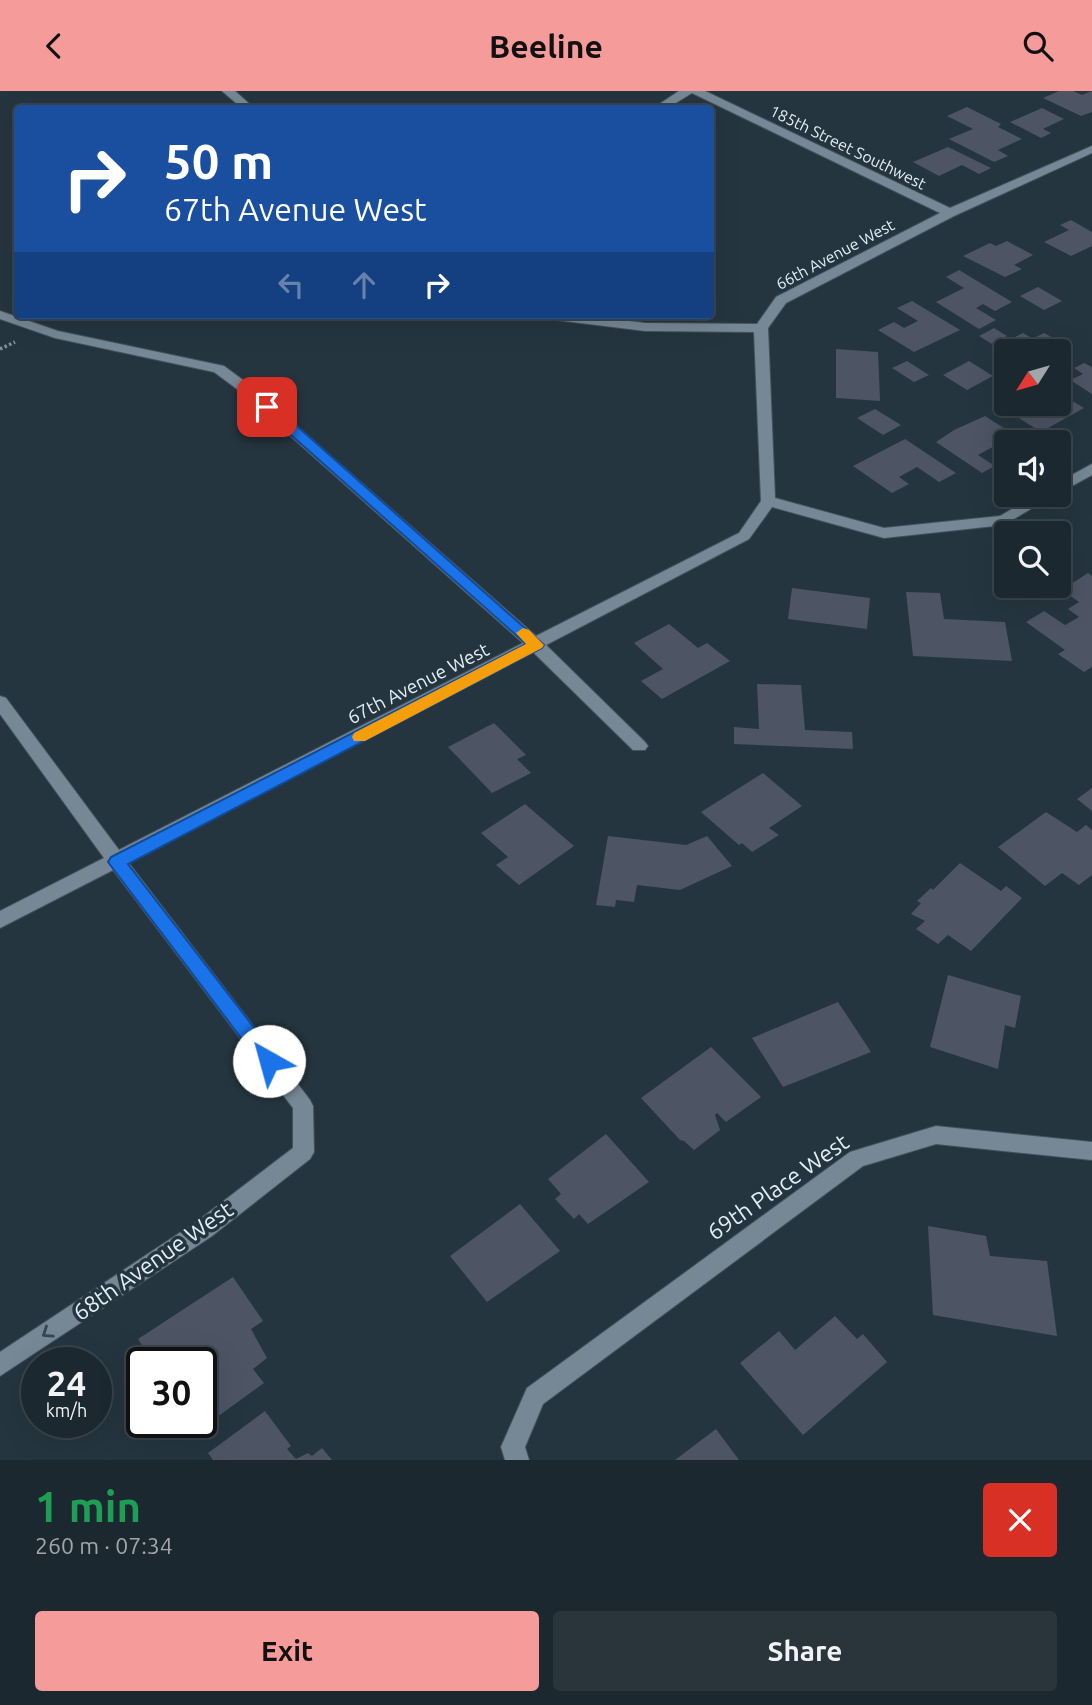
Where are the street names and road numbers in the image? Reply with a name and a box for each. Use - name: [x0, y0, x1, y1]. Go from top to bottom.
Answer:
- street label: 185th Street Southwest: [767, 101, 930, 193]
- street label: 66th Avenue West: [773, 215, 898, 293]
- street label: 67th Avenue West: [344, 638, 493, 728]
- street label: 69th Place West: [702, 1129, 853, 1245]
- street label: 68th Avenue West: [68, 1196, 237, 1325]

